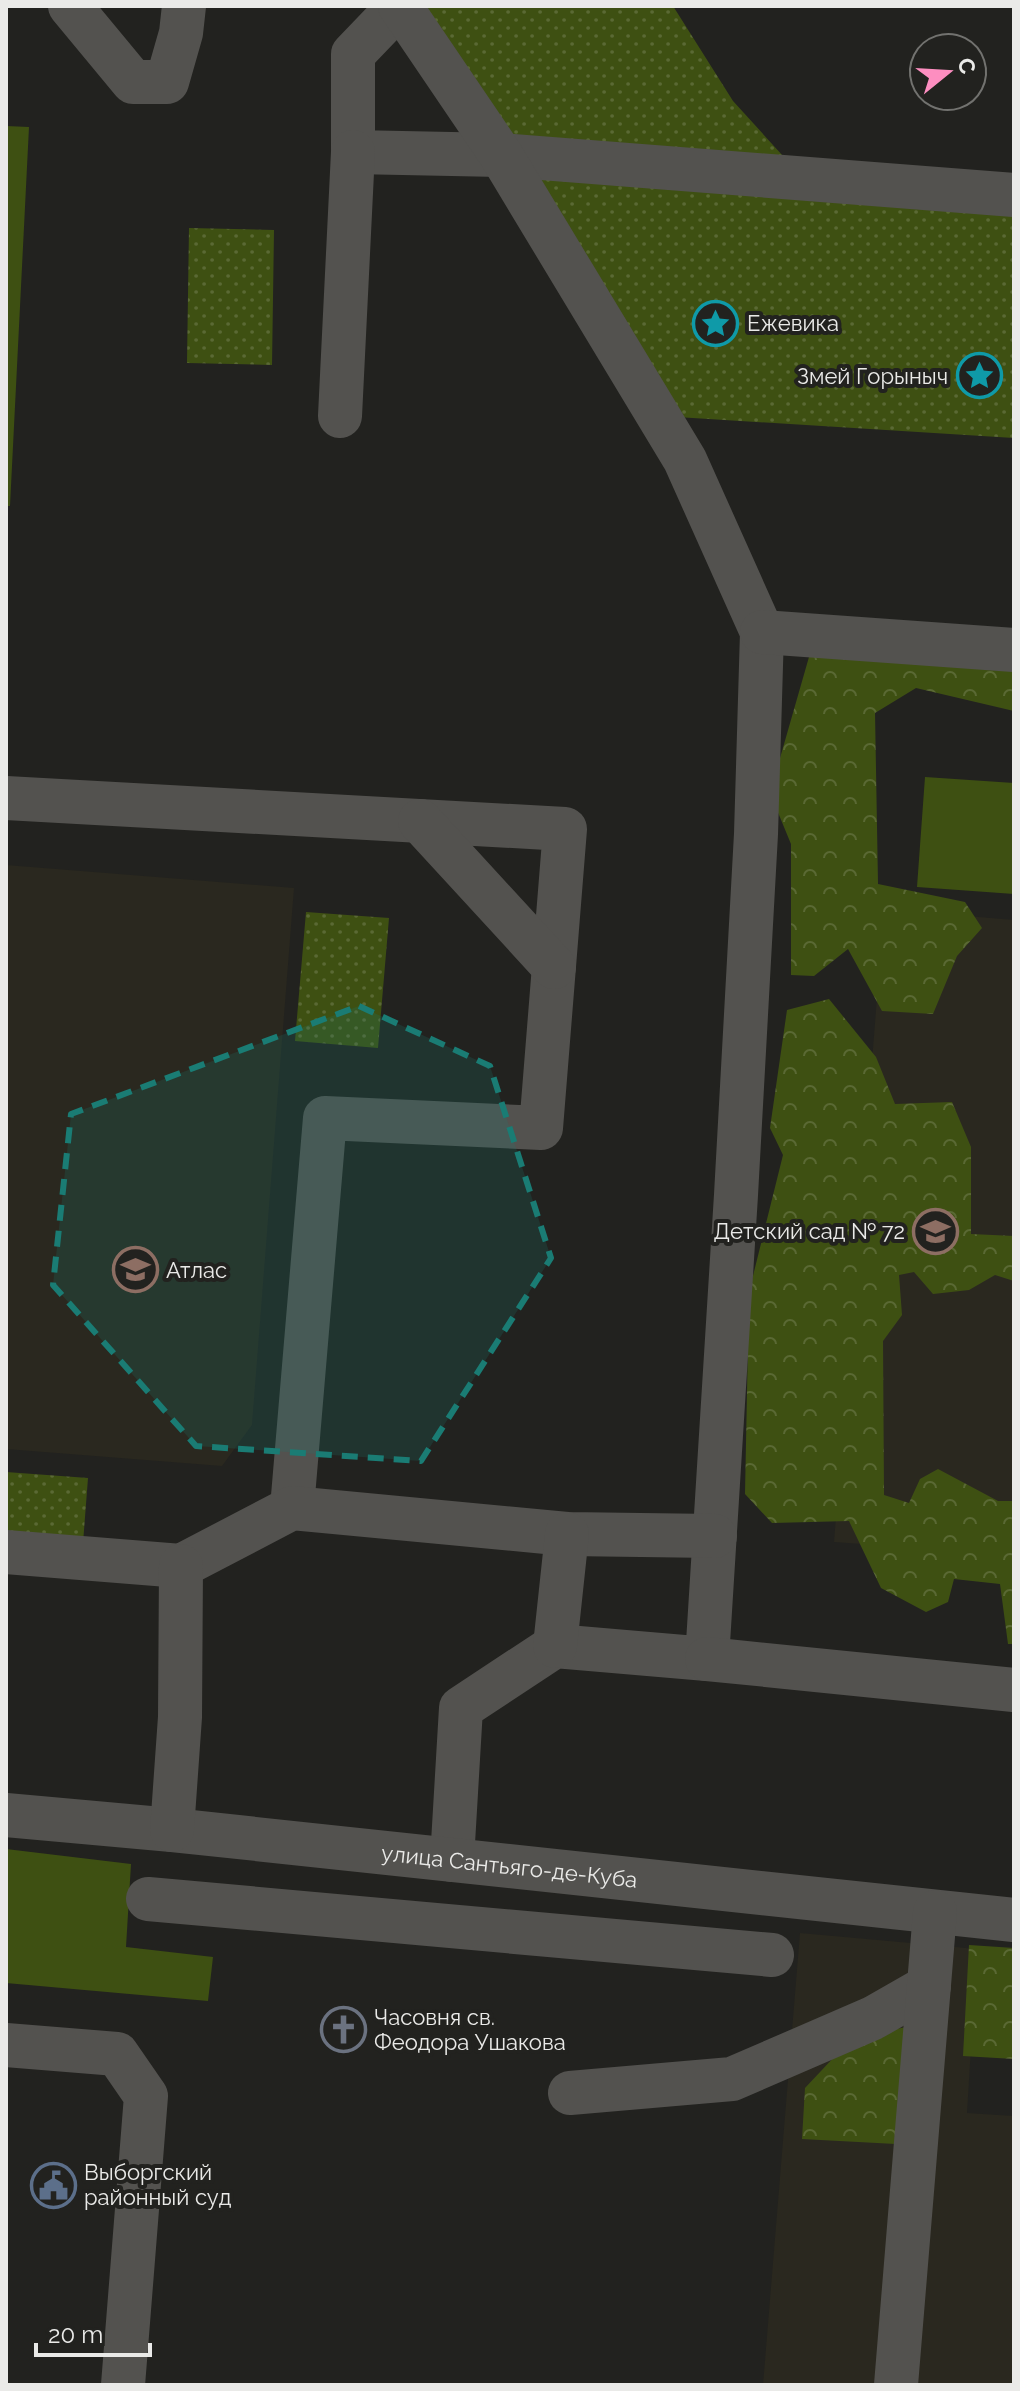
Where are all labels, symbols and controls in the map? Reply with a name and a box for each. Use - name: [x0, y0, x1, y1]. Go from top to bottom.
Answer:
- north arrow: [908, 32, 988, 112]
- text: С: [952, 55, 982, 77]
- place icon: Ежевика: [692, 299, 740, 347]
- place label: Ежевика: [747, 310, 839, 336]
- place icon: Змей Горыныч: [955, 352, 1003, 400]
- place label: Змей Горыныч: [797, 363, 948, 389]
- school or university icon: Детский сад № 72: [912, 1207, 960, 1255]
- place label: Детский сад № 72: [713, 1218, 905, 1244]
- school or university icon: Атлас: [111, 1246, 159, 1294]
- place label: Атлас: [166, 1257, 227, 1283]
- street label: улица Сантьяго-де-Куба: [380, 1839, 639, 1893]
- place label: Часовня св. Феодора Ушакова: [374, 2004, 566, 2055]
- church icon: Часовня св. Феодора Ушакова: [319, 2006, 367, 2054]
- place label: Выборгский районный суд: [84, 2159, 232, 2210]
- public building icon: Выборгский районный суд: [29, 2161, 77, 2209]
- scale bar: [36, 2307, 150, 2357]
- text: 20 m: [48, 2320, 103, 2349]

